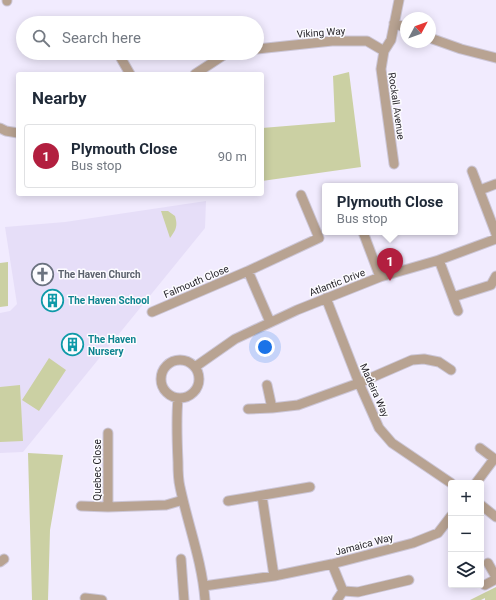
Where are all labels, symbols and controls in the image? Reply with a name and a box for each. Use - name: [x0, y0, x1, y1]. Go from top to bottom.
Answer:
- north arrow: [400, 12, 436, 48]
- search box: [16, 16, 264, 60]
- street label: Viking Way: [296, 25, 346, 40]
- icon: search: [30, 27, 52, 49]
- text: Search here: [62, 29, 141, 47]
- street label: Rockall Avenue: [386, 72, 407, 140]
- text: Nearby: [32, 88, 87, 108]
- text: Plymouth Close: [71, 140, 177, 158]
- text: 1: [42, 149, 50, 164]
- text: 90 m: [218, 149, 247, 164]
- text: Bus stop: [71, 158, 122, 173]
- popup: [322, 183, 458, 235]
- text: Plymouth Close: [337, 193, 443, 211]
- text: Bus stop: [337, 211, 388, 226]
- pin: 1: [377, 248, 403, 281]
- church icon: The Haven Church: [30, 261, 56, 287]
- street label: Falmouth Close: [162, 263, 230, 300]
- street label: Atlantic Drive: [308, 267, 367, 298]
- place label: The Haven Church: [58, 269, 141, 280]
- building icon: The Haven School: [39, 287, 65, 313]
- place label: The Haven School: [68, 295, 150, 306]
- building icon: The Haven Nursery: [59, 332, 85, 358]
- place label: The Haven Nursery: [88, 334, 136, 357]
- your location: [255, 337, 275, 357]
- street label: Madeira Way: [358, 362, 391, 419]
- street label: Quebec Close: [92, 439, 103, 501]
- map controls: [448, 480, 484, 588]
- button: +: [448, 480, 484, 516]
- button: −: [448, 516, 484, 552]
- street label: Jamaica Way: [334, 531, 395, 558]
- button: layers: [448, 552, 484, 588]

